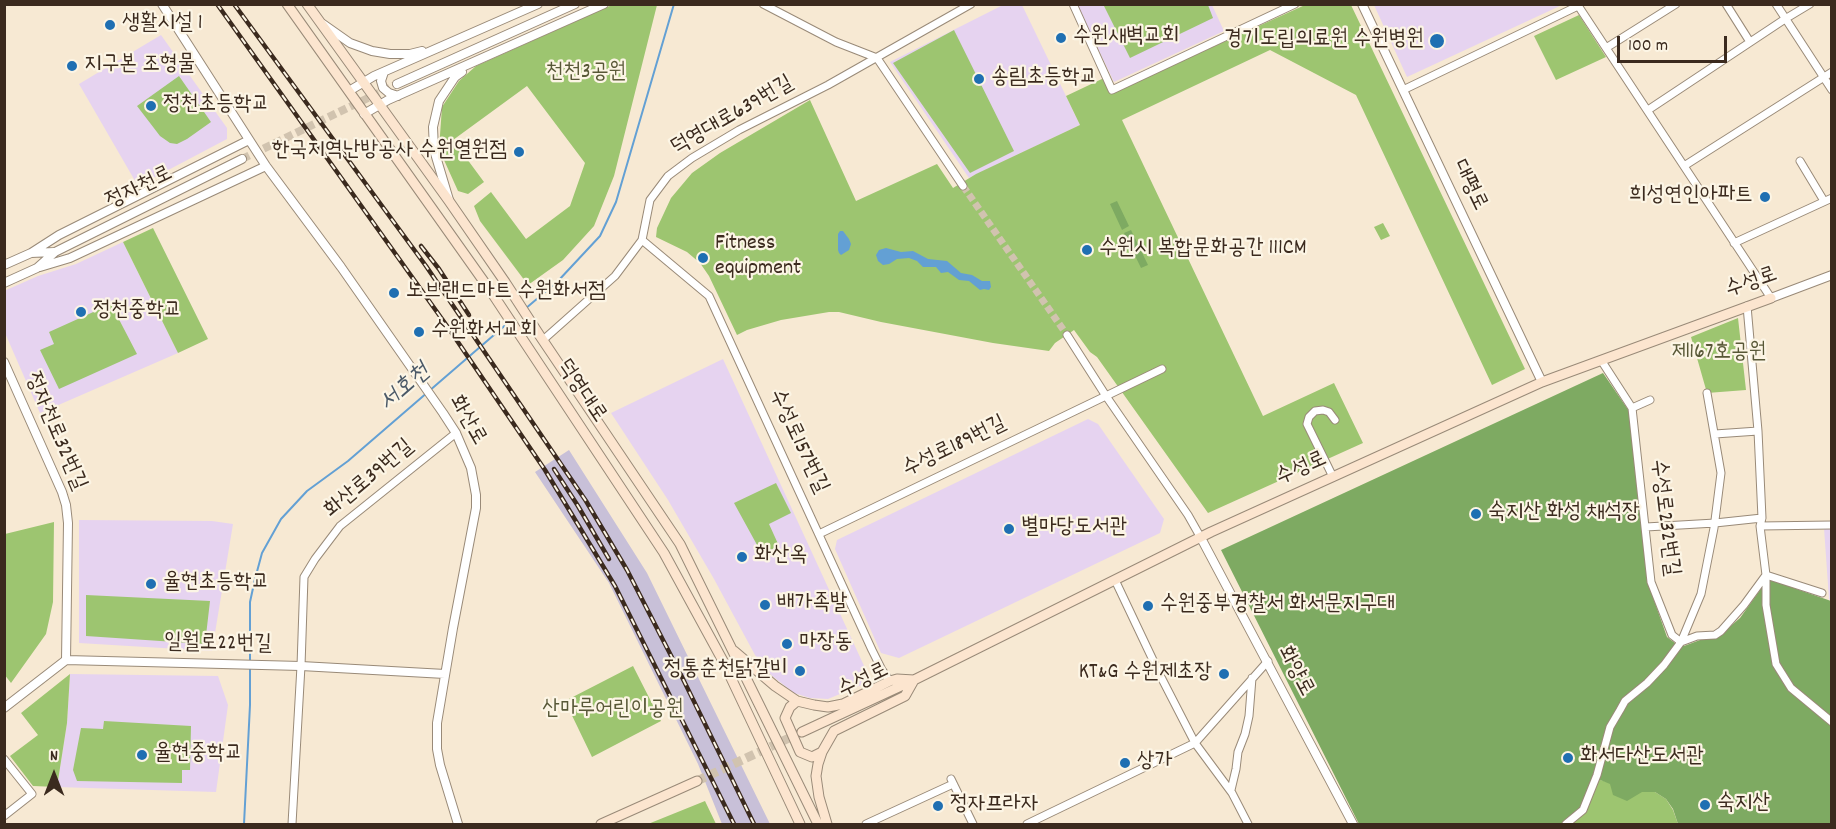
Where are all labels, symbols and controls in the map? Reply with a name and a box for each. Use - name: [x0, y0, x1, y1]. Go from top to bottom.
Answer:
- place label: 생활시설 1: [122, 12, 203, 38]
- marker: 생활시설 1: [103, 18, 117, 32]
- scale bar: [1620, 24, 1730, 62]
- place label: 수원새벽교회: [1073, 25, 1179, 51]
- place label: 경기도립의료원 수원병원: [1224, 28, 1424, 54]
- marker: 수원새벽교회: [1054, 31, 1068, 45]
- marker: 경기도립의료원 수원병원: [1428, 32, 1446, 50]
- text: 100 m: [1628, 34, 1668, 59]
- place label: 지구본 조형물: [84, 53, 195, 79]
- marker: 지구본 조형물: [65, 59, 79, 73]
- park label: 천천3공원: [546, 61, 626, 87]
- place label: 송림초등학교: [991, 66, 1097, 92]
- street label: 덕영대로639번길: [667, 71, 799, 163]
- marker: 송림초등학교: [972, 72, 986, 86]
- place label: 정천초등학교: [163, 93, 269, 119]
- marker: 정천초등학교: [144, 99, 158, 113]
- place label: 한국지역난방공사 수원열원점: [272, 139, 507, 165]
- marker: 한국지역난방공사 수원열원점: [512, 145, 526, 159]
- street label: 대평로: [1444, 156, 1492, 216]
- street label: 정자천로: [102, 162, 178, 216]
- place label: 희성연인아파트: [1629, 184, 1753, 210]
- marker: 희성연인아파트: [1758, 190, 1772, 204]
- place label: Fitness equipment: [715, 232, 801, 284]
- place label: 수원시 복합문화공간 111CM: [1099, 237, 1307, 263]
- marker: 수원시 복합문화공간 111CM: [1080, 243, 1094, 257]
- marker: Fitness equipment: [696, 251, 710, 265]
- street label: 수성로: [1723, 263, 1781, 305]
- place label: 노브랜드마트 수원화서점: [406, 280, 606, 306]
- marker: 노브랜드마트 수원화서점: [387, 286, 401, 300]
- place label: 정천중학교: [93, 299, 182, 325]
- marker: 정천중학교: [74, 305, 88, 319]
- place label: 수원화서교회: [431, 319, 537, 345]
- marker: 수원화서교회: [412, 325, 426, 339]
- park label: 제167호공원: [1672, 341, 1766, 367]
- street label: 덕영대로: [549, 355, 611, 429]
- water label: 서호천: [375, 359, 437, 419]
- street label: 정자천로32번길: [17, 369, 91, 495]
- street label: 수성로157번길: [761, 386, 833, 498]
- street label: 화산로: [441, 391, 491, 451]
- street label: 수성로189번길: [899, 412, 1011, 484]
- street label: 화산로39번길: [320, 435, 420, 525]
- street label: 수성로: [1272, 447, 1332, 493]
- street label: 수성로232번길: [1643, 458, 1683, 578]
- place label: 숙지산 화성 채석장: [1488, 501, 1640, 527]
- marker: 숙지산 화성 채석장: [1469, 507, 1483, 521]
- place label: 별마당도서관: [1021, 516, 1127, 542]
- marker: 별마당도서관: [1002, 522, 1016, 536]
- place label: 화산옥: [754, 544, 807, 570]
- marker: 화산옥: [735, 550, 749, 564]
- place label: 율현초등학교: [163, 571, 269, 597]
- marker: 율현초등학교: [144, 577, 158, 591]
- place label: 배가족발: [777, 592, 848, 618]
- place label: 수원중부경찰서 화서문지구대: [1160, 593, 1395, 619]
- marker: 배가족발: [758, 598, 772, 612]
- marker: 수원중부경찰서 화서문지구대: [1141, 599, 1155, 613]
- street label: 일월로22번길: [164, 631, 272, 659]
- place label: 마장동: [799, 631, 852, 657]
- marker: 마장동: [780, 637, 794, 651]
- street label: 화양로: [1270, 642, 1318, 702]
- place label: 정통춘천닭갈비: [664, 658, 788, 684]
- street label: 수성로: [834, 658, 894, 706]
- place label: KT&G 수원제초장: [1079, 661, 1212, 687]
- marker: 정통춘천닭갈비: [793, 664, 807, 678]
- marker: KT&G 수원제초장: [1217, 667, 1231, 681]
- park label: 산마루어린이공원: [542, 698, 684, 724]
- place label: 율현중학교: [154, 742, 243, 768]
- north arrow: [24, 745, 84, 805]
- text: N: [50, 745, 58, 768]
- place label: 화서다산도서관: [1580, 745, 1704, 771]
- marker: 율현중학교: [135, 748, 149, 762]
- place label: 상가: [1137, 750, 1172, 776]
- marker: 화서다산도서관: [1561, 751, 1575, 765]
- marker: 상가: [1118, 756, 1132, 770]
- place label: 숙지산: [1717, 792, 1770, 818]
- place label: 정자프라자: [950, 793, 1039, 819]
- marker: 숙지산: [1698, 798, 1712, 812]
- marker: 정자프라자: [931, 799, 945, 813]

